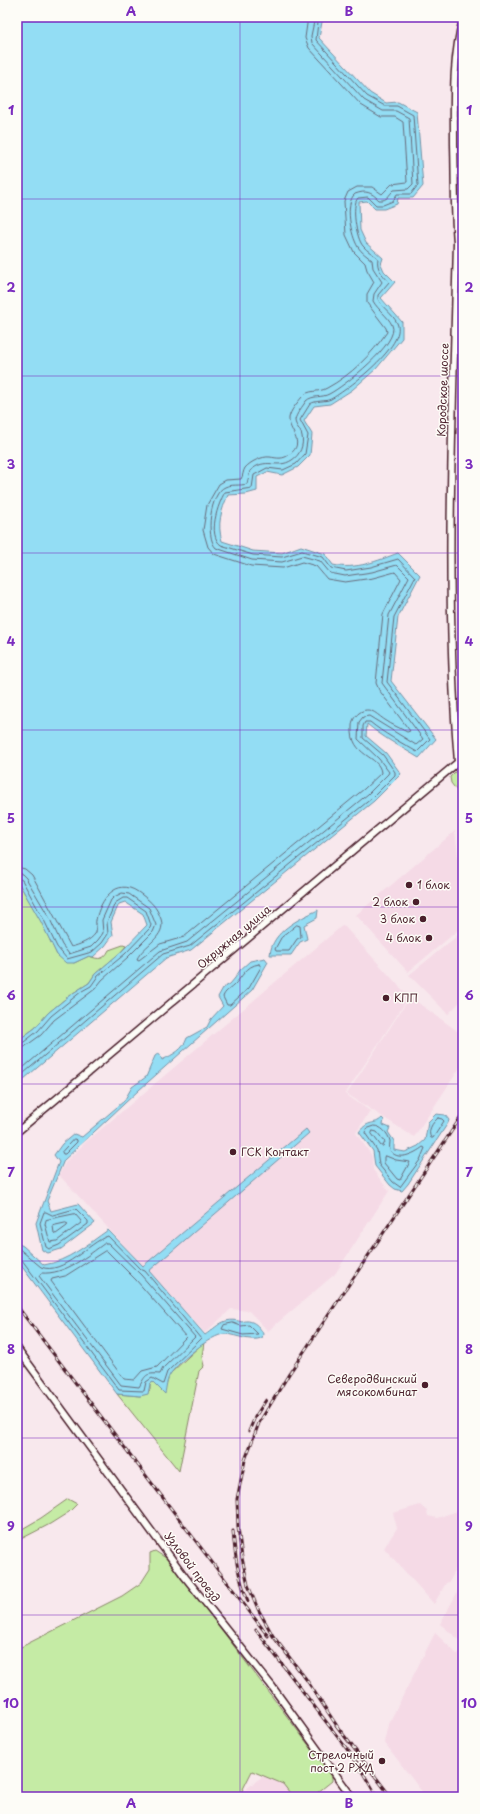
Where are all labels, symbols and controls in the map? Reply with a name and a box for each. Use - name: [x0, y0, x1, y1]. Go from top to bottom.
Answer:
- text: A: [126, 1, 136, 20]
- text: B: [345, 1, 354, 20]
- text: 1: [8, 100, 14, 119]
- text: 1: [466, 100, 472, 119]
- text: 2: [6, 277, 16, 296]
- text: 2: [464, 277, 474, 296]
- street label: Кородское шоссе: [432, 343, 453, 437]
- text: 3: [7, 454, 16, 473]
- text: 3: [465, 454, 474, 473]
- text: 4: [7, 631, 16, 650]
- text: 4: [465, 631, 474, 650]
- text: 5: [7, 808, 15, 827]
- text: 5: [465, 808, 473, 827]
- place label: 1 блок: [417, 876, 450, 893]
- marker: 1 блок: [404, 880, 414, 890]
- place label: 2 блок: [372, 893, 408, 910]
- marker: 2 блок: [411, 897, 421, 907]
- street label: Окружная улица: [193, 901, 274, 973]
- place label: 3 блок: [380, 910, 415, 927]
- marker: 3 блок: [418, 914, 428, 924]
- place label: 4 блок: [386, 929, 421, 946]
- marker: 4 блок: [424, 933, 434, 943]
- text: 6: [6, 985, 16, 1004]
- text: 6: [464, 985, 474, 1004]
- place label: КПП: [394, 989, 418, 1006]
- marker: КПП: [381, 993, 391, 1003]
- place label: ГСК Контакт: [241, 1143, 310, 1160]
- marker: ГСК Контакт: [228, 1147, 238, 1157]
- text: 7: [7, 1162, 15, 1181]
- text: 7: [465, 1162, 473, 1181]
- text: 8: [7, 1339, 15, 1358]
- text: 8: [465, 1339, 473, 1358]
- place label: Северодвинский мясокомбинат: [327, 1370, 418, 1400]
- marker: Северодвинский мясокомбинат: [420, 1380, 430, 1390]
- text: 9: [7, 1516, 15, 1535]
- text: 9: [465, 1516, 473, 1535]
- street label: Узловой проезд: [160, 1528, 224, 1605]
- text: 10: [3, 1693, 19, 1712]
- text: 10: [461, 1693, 477, 1712]
- place label: Стрелочный пост 2 РЖД: [308, 1746, 375, 1776]
- marker: Стрелочный пост 2 РЖД: [377, 1756, 387, 1766]
- text: A: [126, 1793, 136, 1812]
- text: B: [345, 1793, 354, 1812]

